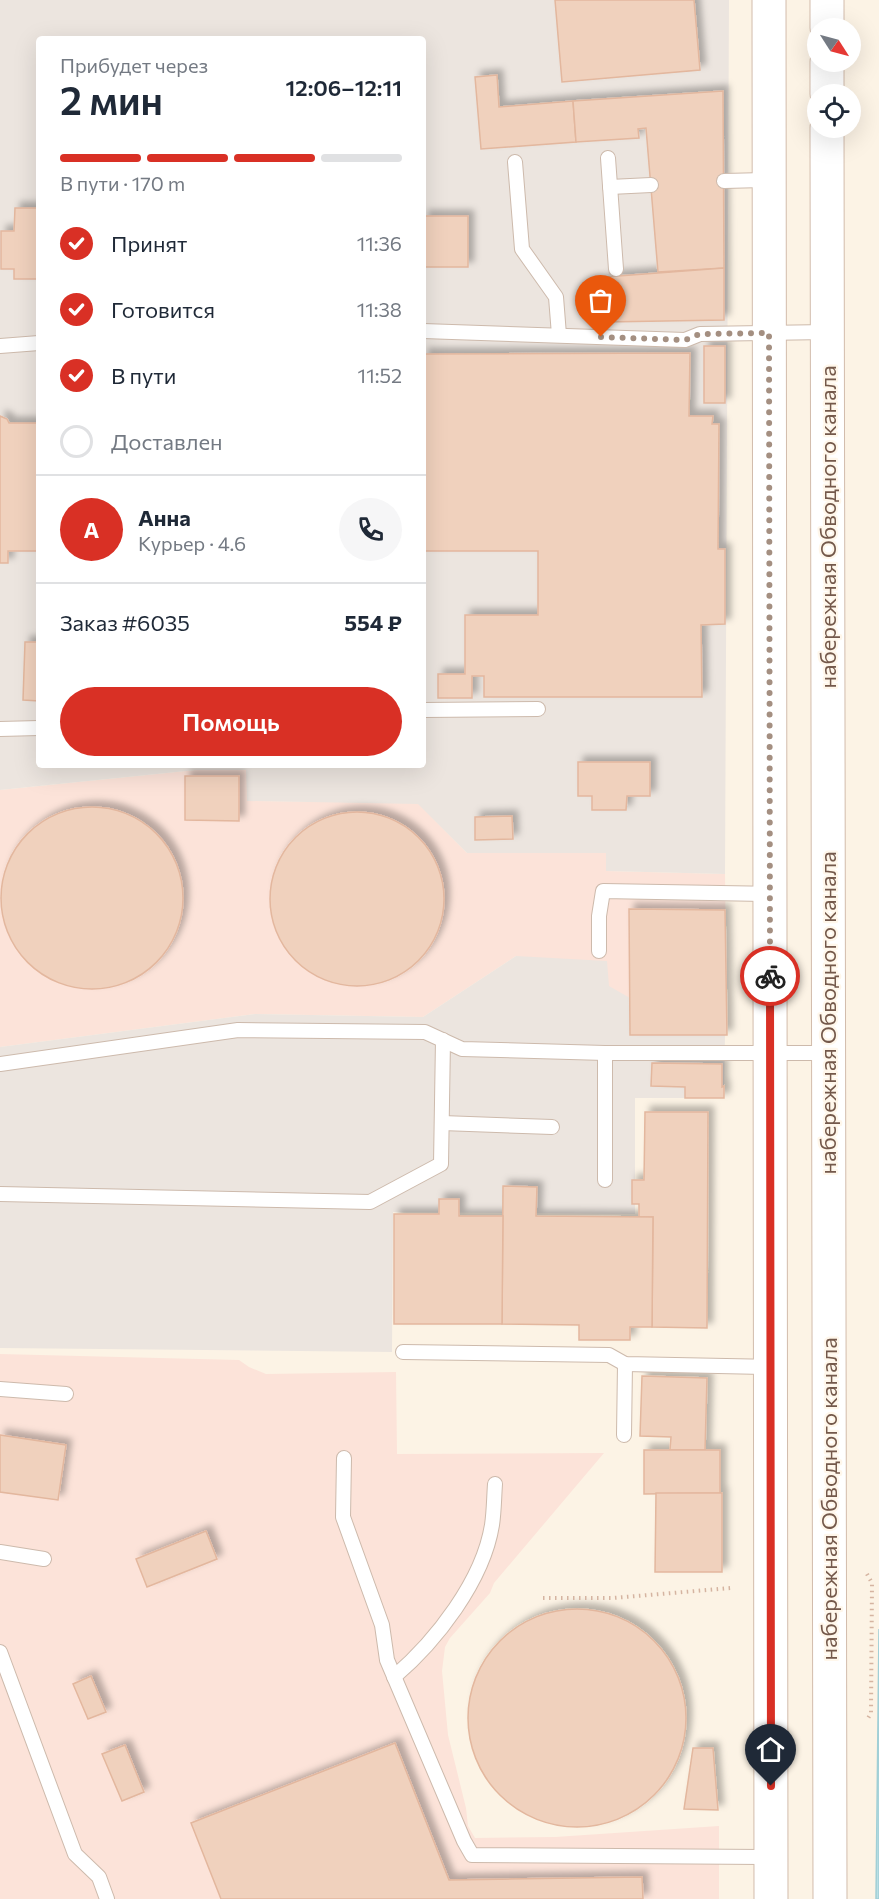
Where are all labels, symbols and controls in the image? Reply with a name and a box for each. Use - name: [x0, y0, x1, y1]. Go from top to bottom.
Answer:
- north arrow: [807, 18, 861, 72]
- map controls: [807, 18, 861, 138]
- text: Прибудет через: [60, 53, 208, 77]
- text: 12:06–12:11: [285, 74, 402, 101]
- text: 2 мин: [60, 75, 163, 123]
- button: locate: [807, 84, 861, 138]
- text: В пути · 170 m: [60, 171, 185, 195]
- icon: check: [60, 227, 93, 260]
- text: Принят: [111, 230, 187, 257]
- text: 11:36: [357, 231, 402, 255]
- pin: [575, 275, 626, 337]
- icon: bag: [584, 284, 617, 317]
- icon: check: [60, 293, 93, 326]
- text: Готовится: [111, 296, 215, 323]
- text: 11:38: [357, 297, 402, 321]
- icon: check: [60, 359, 93, 392]
- text: В пути: [111, 362, 176, 389]
- text: 11:52: [358, 363, 402, 387]
- street label: набережная Обводного канала: [814, 365, 841, 689]
- text: Доставлен: [111, 428, 223, 455]
- button: phone: [339, 498, 402, 561]
- text: Анна: [138, 504, 191, 531]
- text: А: [84, 516, 99, 543]
- text: Курьер · 4.6: [138, 531, 246, 555]
- text: Заказ #6035: [60, 609, 190, 636]
- text: 554 ₽: [344, 609, 402, 636]
- button: Помощь: [60, 687, 402, 756]
- street label: набережная Обводного канала: [814, 851, 841, 1175]
- courier: [740, 946, 800, 1006]
- icon: bike: [754, 960, 787, 993]
- street label: набережная Обводного канала: [815, 1337, 842, 1661]
- pin: [745, 1724, 796, 1786]
- icon: home: [754, 1733, 787, 1766]

